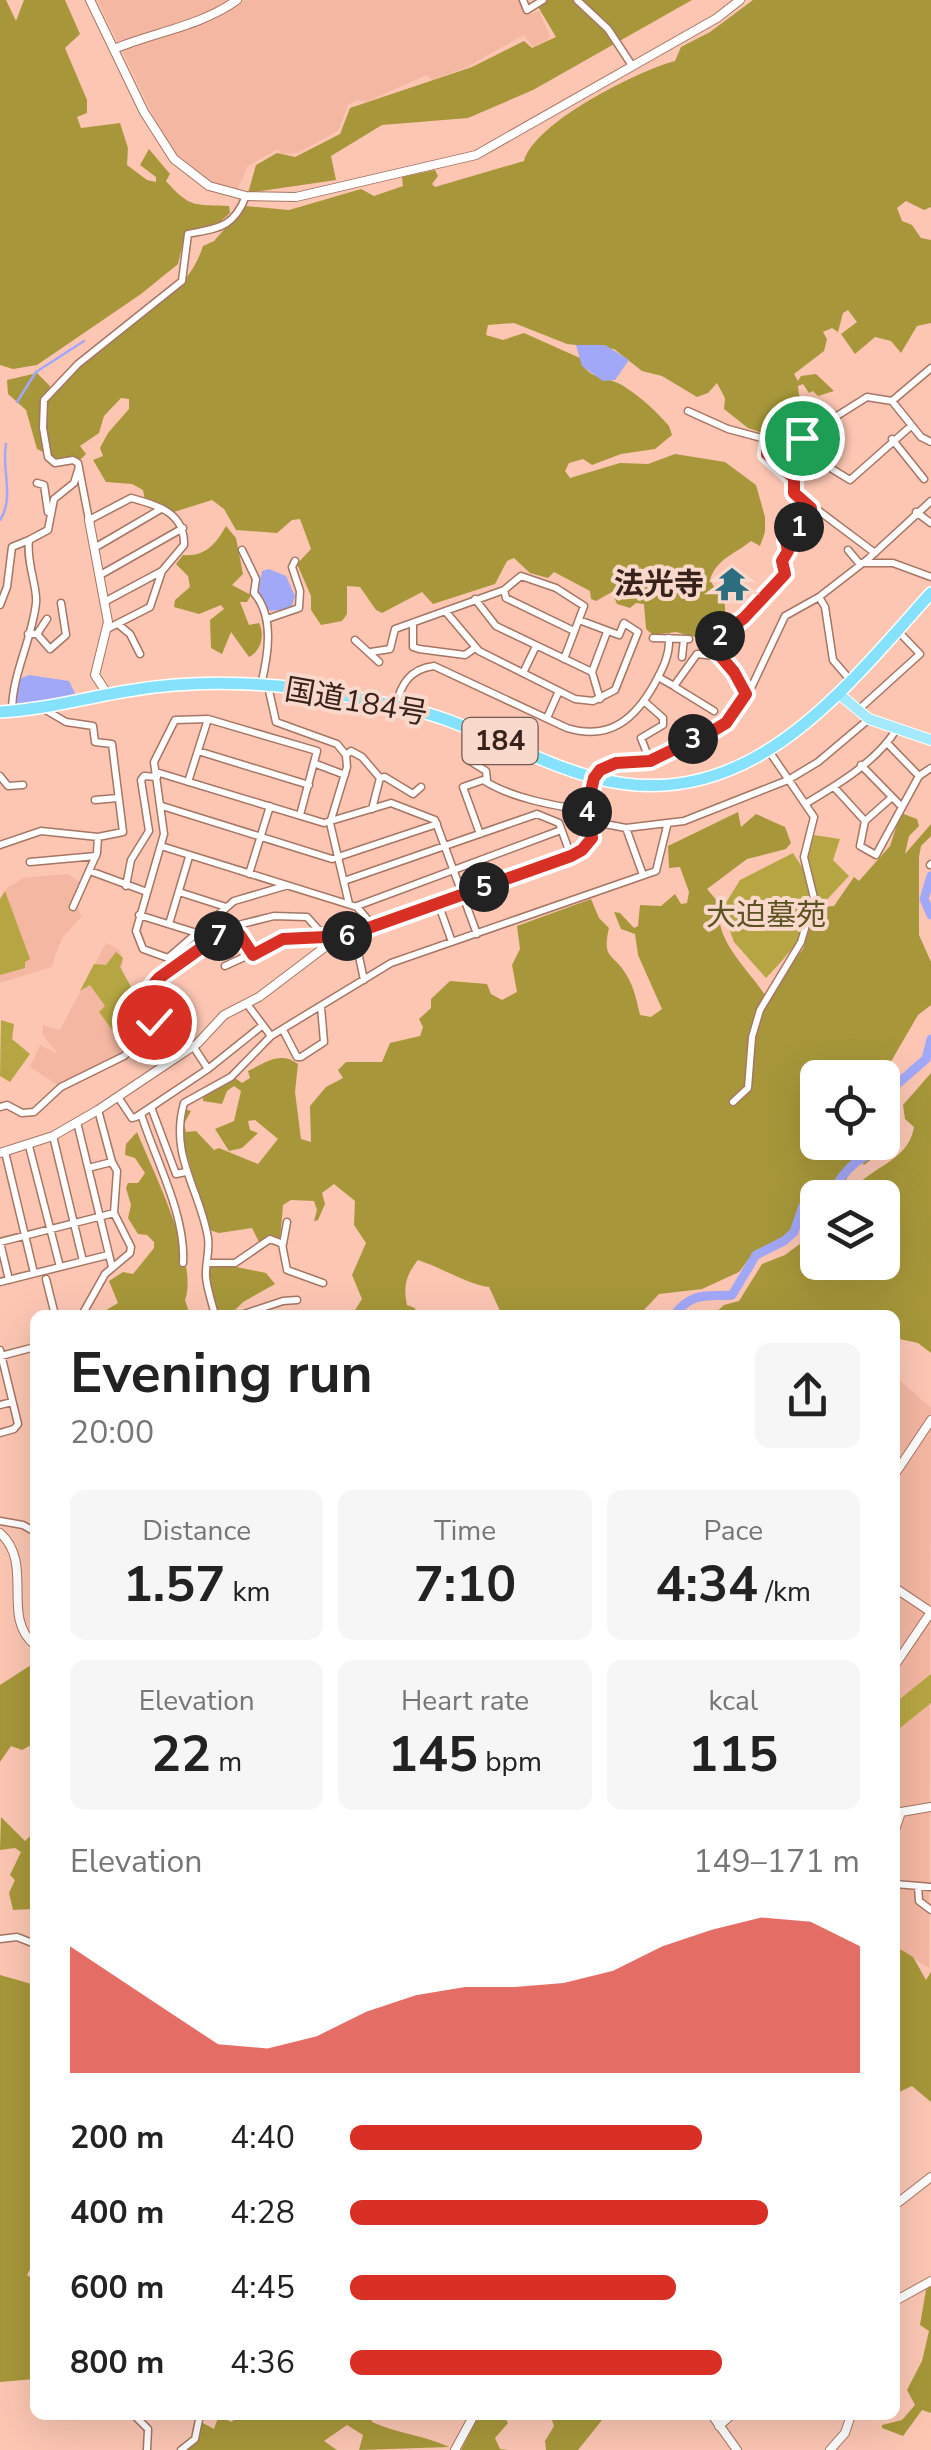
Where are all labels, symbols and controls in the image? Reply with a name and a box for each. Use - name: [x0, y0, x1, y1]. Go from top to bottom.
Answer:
- pin: [760, 396, 845, 481]
- icon: arrive: [775, 411, 830, 466]
- pin: 1: [774, 502, 824, 552]
- text: 1: [791, 508, 807, 546]
- place label: 法光寺: [614, 564, 704, 605]
- temple icon: 法光寺: [713, 565, 751, 603]
- pin: 2: [695, 611, 745, 661]
- text: 2: [712, 617, 728, 655]
- street label: 国道184号: [282, 669, 430, 735]
- pin: 3: [668, 714, 718, 764]
- road number: 184: [462, 718, 538, 764]
- text: 3: [685, 720, 701, 758]
- pin: 4: [562, 787, 612, 837]
- text: 4: [579, 793, 595, 831]
- pin: 5: [459, 862, 509, 912]
- text: 5: [476, 868, 492, 906]
- park label: 大迫墓苑: [706, 895, 826, 936]
- pin: 7: [194, 911, 244, 961]
- pin: 6: [322, 911, 372, 961]
- text: 7: [211, 917, 227, 955]
- text: 6: [339, 917, 355, 955]
- pin: [112, 980, 197, 1065]
- icon: check: [127, 995, 182, 1050]
- map controls: [800, 1060, 900, 1280]
- button: locate: [800, 1060, 900, 1160]
- button: layers: [800, 1180, 900, 1280]
- text: Evening run: [70, 1336, 373, 1411]
- button: share: [755, 1343, 860, 1448]
- text: 20:00: [70, 1411, 154, 1454]
- text: Distance: [142, 1512, 251, 1550]
- text: Time: [434, 1512, 496, 1550]
- text: Pace: [704, 1512, 763, 1550]
- text: 1.57: [123, 1550, 225, 1619]
- text: 7:10: [414, 1550, 516, 1619]
- text: 4:34: [656, 1550, 758, 1619]
- text: km: [225, 1573, 270, 1611]
- text: /km: [758, 1573, 811, 1611]
- text: Elevation: [139, 1682, 255, 1720]
- text: Heart rate: [401, 1682, 529, 1720]
- text: kcal: [709, 1682, 758, 1720]
- text: 22: [151, 1720, 211, 1789]
- text: 145: [388, 1720, 478, 1789]
- text: 115: [688, 1720, 778, 1789]
- text: m: [211, 1743, 242, 1781]
- text: bpm: [478, 1743, 542, 1781]
- text: Elevation: [70, 1840, 203, 1883]
- text: 149–171 m: [693, 1840, 860, 1883]
- text: 200 m: [70, 2116, 164, 2159]
- text: 4:40: [230, 2116, 295, 2159]
- text: 400 m: [70, 2191, 164, 2234]
- text: 4:28: [230, 2191, 295, 2234]
- text: 600 m: [70, 2266, 164, 2309]
- text: 4:45: [230, 2266, 295, 2309]
- text: 800 m: [70, 2341, 164, 2384]
- text: 4:36: [230, 2341, 295, 2384]

